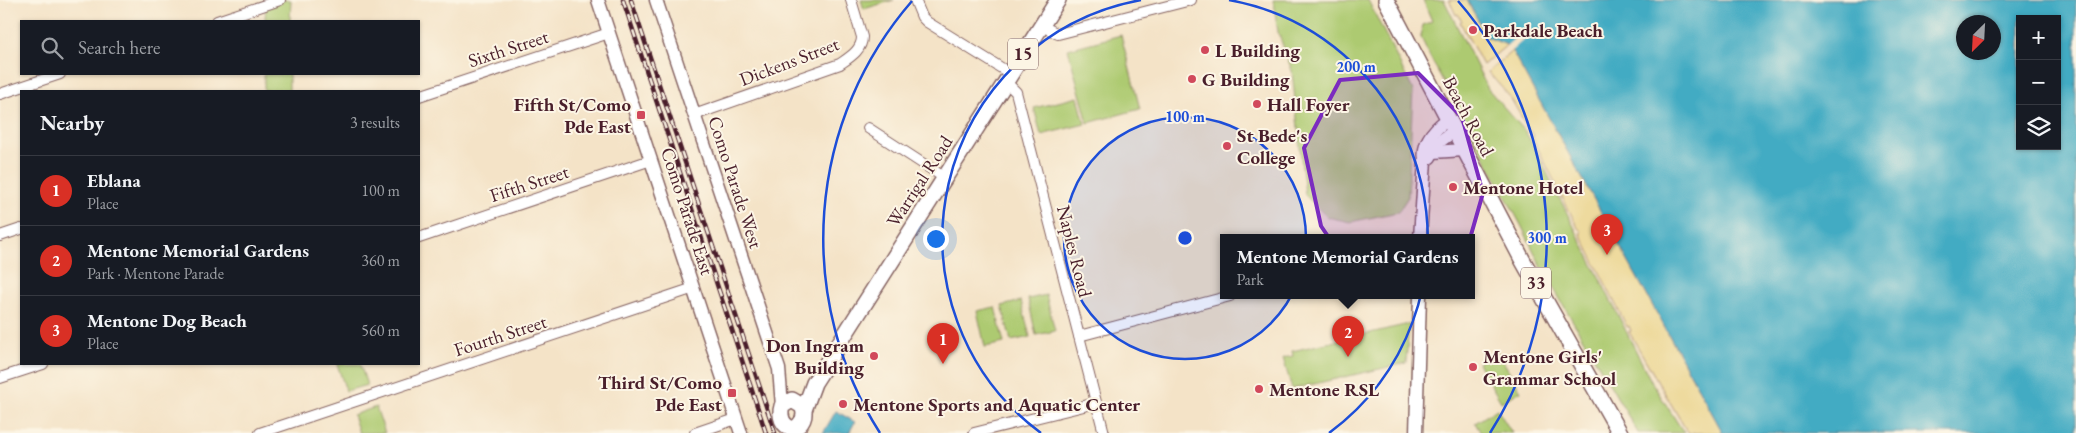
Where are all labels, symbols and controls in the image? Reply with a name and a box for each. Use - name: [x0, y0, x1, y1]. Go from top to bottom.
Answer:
- north arrow: [1956, 15, 2001, 60]
- map controls: [2016, 15, 2061, 150]
- button: +: [2016, 15, 2061, 60]
- place label: Parkdale Beach: [1483, 18, 1603, 43]
- search box: [20, 20, 420, 75]
- street label: Sixth Street: [465, 24, 551, 73]
- marker: Parkdale Beach: [1467, 24, 1479, 36]
- street label: Dickens Street: [736, 31, 843, 92]
- icon: search: [38, 34, 66, 62]
- text: Search here: [78, 35, 160, 60]
- place label: L Building: [1215, 38, 1301, 63]
- road number: 15: [1008, 39, 1038, 70]
- marker: L Building: [1199, 44, 1211, 56]
- text: 200 m: [1336, 57, 1376, 76]
- button: −: [2016, 60, 2061, 105]
- place label: G Building: [1202, 67, 1290, 92]
- street label: Beach Road: [1437, 72, 1500, 161]
- marker: G Building: [1186, 73, 1198, 85]
- place label: Fifth St/Como Pde East: [514, 92, 631, 139]
- place label: Hall Foyer: [1267, 92, 1350, 117]
- marker: Hall Foyer: [1251, 98, 1263, 110]
- button: layers: [2016, 105, 2061, 150]
- text: 100 m: [1165, 107, 1205, 126]
- text: Nearby: [40, 109, 104, 136]
- marker: Fifth St/Como Pde East: [635, 109, 647, 121]
- text: 3 results: [350, 112, 400, 133]
- street label: Como Parade West: [702, 113, 769, 252]
- place label: St Bede's College: [1237, 123, 1307, 170]
- street label: Warrigal Road: [881, 130, 959, 232]
- marker: St Bede's College: [1221, 140, 1233, 152]
- street label: Como Parade East: [655, 144, 720, 278]
- street label: Fifth Street: [486, 159, 572, 208]
- text: Eblana: [87, 168, 141, 193]
- place label: Mentone Hotel: [1463, 175, 1584, 200]
- text: 1: [52, 180, 60, 201]
- text: 100 m: [361, 180, 400, 201]
- marker: Mentone Hotel: [1447, 181, 1459, 193]
- text: Place: [87, 193, 119, 214]
- street label: Naples Road: [1051, 203, 1098, 300]
- pin: 3: [1591, 214, 1623, 255]
- your location: [923, 226, 949, 252]
- text: 300 m: [1527, 228, 1567, 247]
- centre of rings: [1176, 229, 1194, 247]
- popup: [1220, 234, 1475, 299]
- text: Mentone Memorial Gardens: [87, 238, 309, 263]
- text: Mentone Memorial Gardens: [1236, 244, 1459, 269]
- text: 2: [52, 250, 60, 271]
- text: 360 m: [361, 250, 400, 271]
- text: Park · Mentone Parade: [87, 263, 224, 284]
- road number: 33: [1521, 268, 1551, 298]
- text: Park: [1236, 269, 1264, 290]
- text: Mentone Dog Beach: [87, 308, 247, 333]
- street label: Fourth Street: [451, 309, 550, 362]
- pin: 2: [1332, 316, 1364, 357]
- text: 3: [52, 320, 60, 341]
- text: 560 m: [361, 320, 400, 341]
- pin: 1: [927, 323, 959, 364]
- text: Place: [87, 333, 119, 354]
- place label: Don Ingram Building: [766, 333, 865, 380]
- place label: Mentone Girls' Grammar School: [1483, 344, 1617, 391]
- marker: Don Ingram Building: [868, 350, 880, 362]
- marker: Mentone Girls' Grammar School: [1467, 361, 1479, 373]
- place label: Third St/Como Pde East: [598, 370, 722, 417]
- place label: Mentone RSL: [1269, 377, 1380, 402]
- marker: Mentone RSL: [1253, 383, 1265, 395]
- marker: Third St/Como Pde East: [726, 387, 738, 399]
- place label: Mentone Sports and Aquatic Center: [853, 392, 1140, 417]
- marker: Mentone Sports and Aquatic Center: [837, 398, 849, 410]

